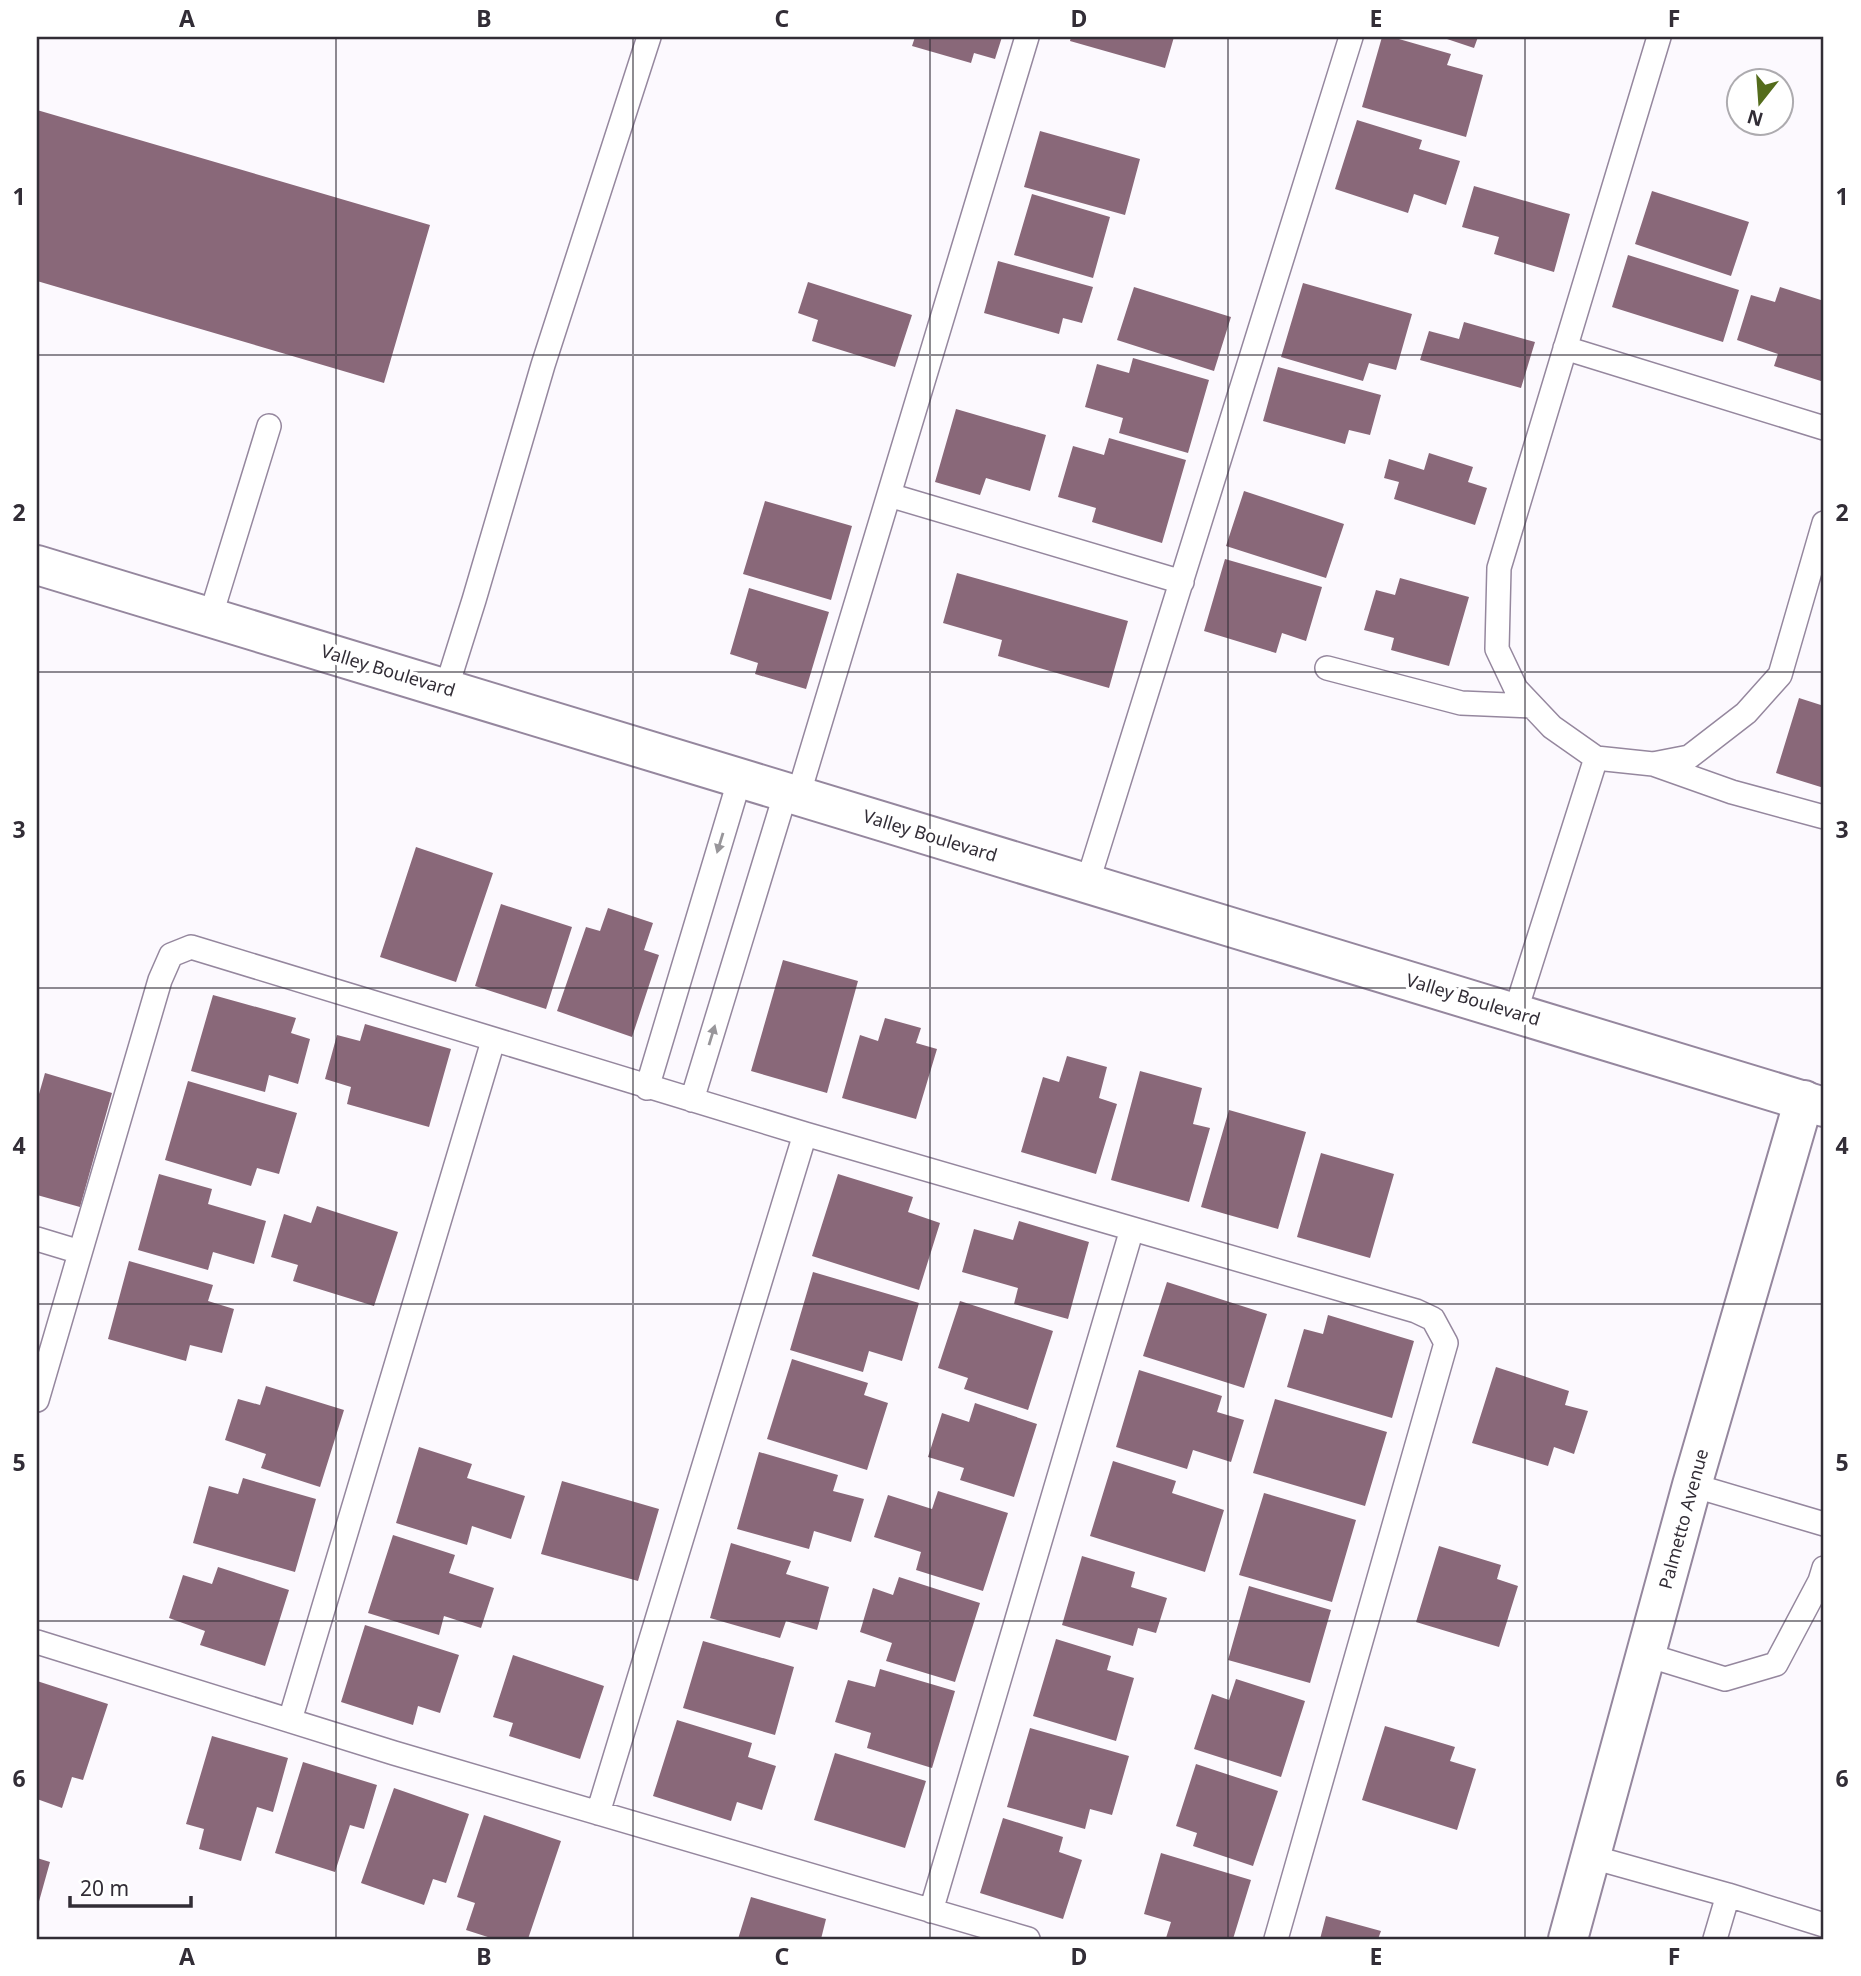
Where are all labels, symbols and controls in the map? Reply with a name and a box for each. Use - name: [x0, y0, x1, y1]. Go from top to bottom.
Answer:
- text: A: [179, 2, 195, 34]
- text: B: [476, 2, 492, 34]
- text: C: [775, 2, 790, 34]
- text: D: [1071, 2, 1087, 34]
- text: E: [1370, 2, 1382, 34]
- text: F: [1668, 2, 1680, 34]
- north arrow: [1724, 66, 1794, 136]
- text: N: [1744, 104, 1766, 133]
- text: 1: [12, 180, 26, 212]
- text: 1: [1835, 180, 1849, 212]
- text: 2: [12, 496, 26, 528]
- text: 2: [1835, 496, 1849, 528]
- street label: Valley Boulevard: [318, 638, 458, 702]
- street label: Valley Boulevard: [860, 803, 1000, 867]
- text: 3: [12, 813, 26, 845]
- text: 3: [1835, 813, 1849, 845]
- one-way arrow: [714, 833, 725, 854]
- street label: Valley Boulevard: [1403, 967, 1543, 1031]
- one-way arrow: [707, 1025, 717, 1046]
- text: 4: [12, 1129, 26, 1161]
- text: 4: [1835, 1129, 1849, 1161]
- text: 5: [12, 1446, 26, 1478]
- street label: Palmetto Avenue: [1653, 1446, 1713, 1592]
- text: 5: [1835, 1446, 1849, 1478]
- text: 6: [12, 1762, 26, 1794]
- text: 6: [1835, 1762, 1849, 1794]
- scale bar: [70, 1864, 191, 1908]
- text: 20 m: [80, 1874, 129, 1902]
- text: A: [179, 1940, 195, 1972]
- text: B: [476, 1940, 492, 1972]
- text: C: [775, 1940, 790, 1972]
- text: D: [1071, 1940, 1087, 1972]
- text: E: [1370, 1940, 1382, 1972]
- text: F: [1668, 1940, 1680, 1972]

